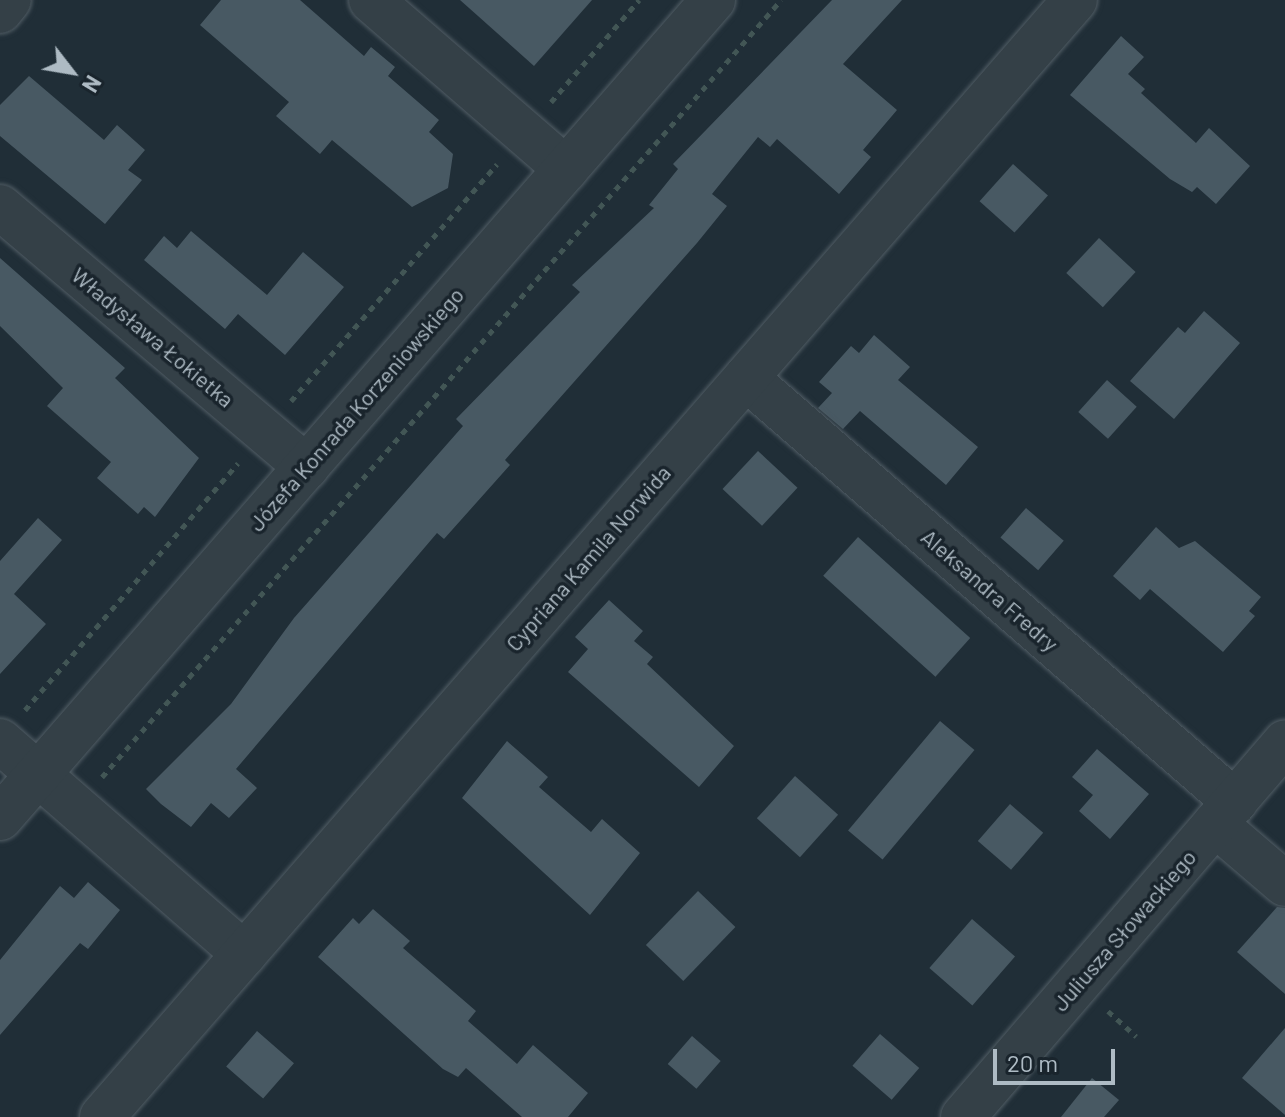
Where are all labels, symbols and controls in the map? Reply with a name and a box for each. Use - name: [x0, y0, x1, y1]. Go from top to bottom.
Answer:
- north arrow: [32, 32, 112, 112]
- text: N: [78, 71, 107, 97]
- street label: Władysława Łokietka: [67, 261, 239, 413]
- street label: Józefa Konrada Korzeniowskiego: [243, 282, 469, 536]
- street label: Cypriana Kamila Norwida: [500, 460, 676, 656]
- street label: Aleksandra Fredry: [916, 523, 1064, 657]
- street label: Juliusza Słowackiego: [1047, 844, 1201, 1016]
- scale bar: [997, 1033, 1119, 1083]
- text: 20 m: [1007, 1048, 1058, 1077]

